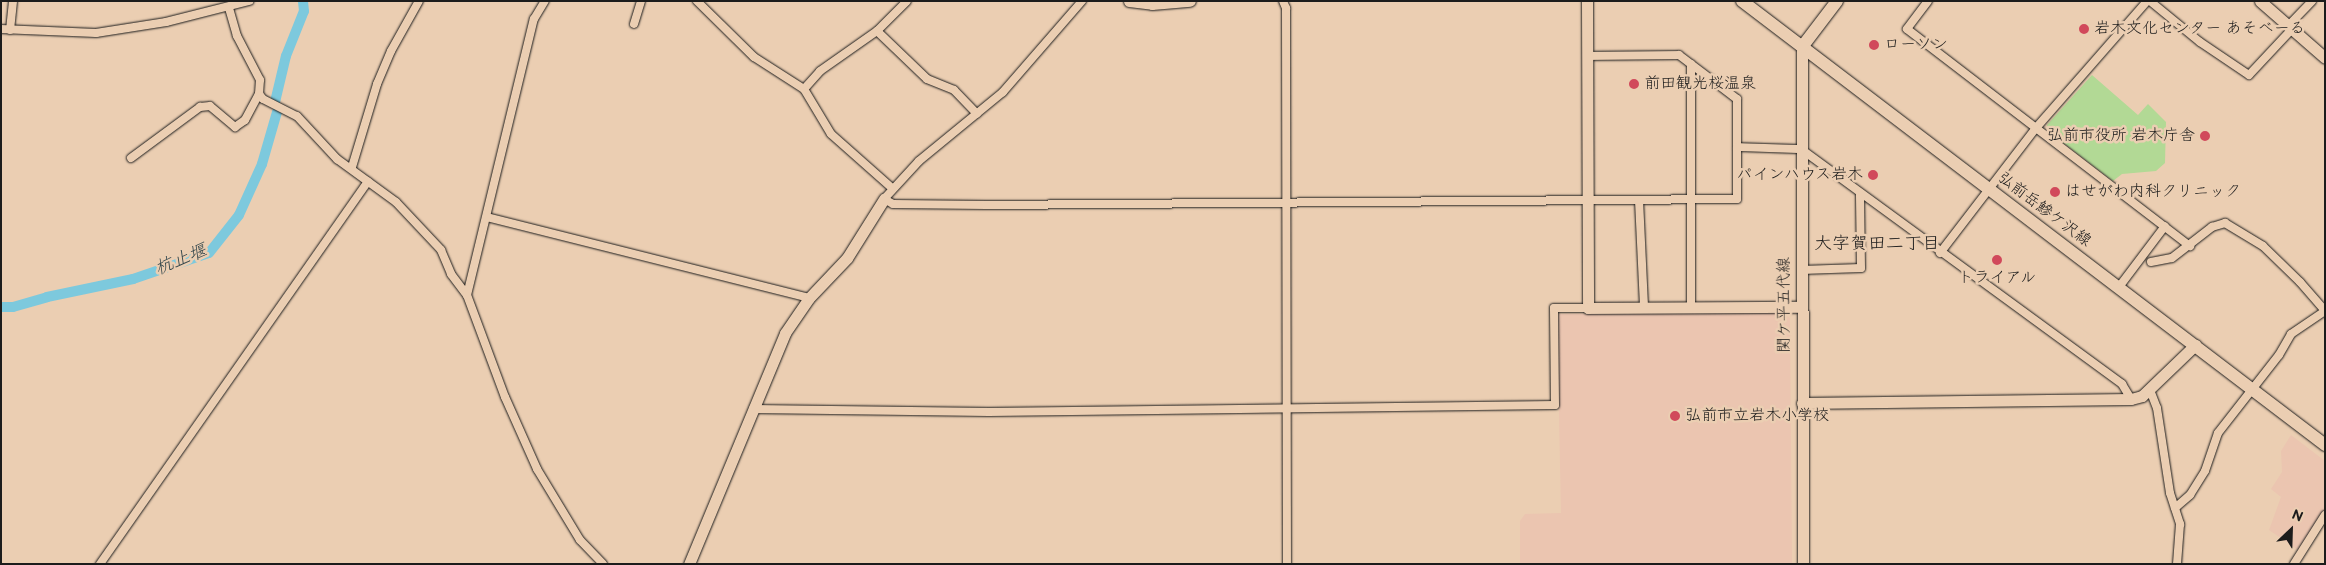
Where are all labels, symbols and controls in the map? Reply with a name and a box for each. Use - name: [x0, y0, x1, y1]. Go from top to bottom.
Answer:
- place label: 岩木文化センター あそべーる: [2094, 19, 2306, 39]
- marker: 岩木文化センター あそべーる: [2078, 23, 2090, 35]
- place label: ローソン: [1884, 35, 1948, 55]
- marker: ローソン: [1868, 39, 1880, 51]
- place label: 前田観光桜温泉: [1644, 74, 1756, 94]
- marker: 前田観光桜温泉: [1628, 78, 1640, 90]
- place label: 弘前市役所 岩木庁舎: [2047, 126, 2195, 146]
- marker: 弘前市役所 岩木庁舎: [2199, 130, 2211, 142]
- place label: パインハウス岩木: [1735, 165, 1863, 185]
- marker: パインハウス岩木: [1867, 169, 1879, 181]
- street label: 弘前岳鰺ケ沢線: [1993, 169, 2095, 251]
- place label: はせがわ内科クリニック: [2065, 182, 2241, 202]
- marker: はせがわ内科クリニック: [2049, 186, 2061, 198]
- district label: 大字賀田二丁目: [1814, 233, 1940, 255]
- water label: 杭止堰: [152, 240, 210, 280]
- marker: トライアル: [1991, 254, 2003, 266]
- street label: 関ケ平五代線: [1775, 257, 1795, 353]
- place label: トライアル: [1957, 268, 2037, 288]
- place label: 弘前市立岩木小学校: [1685, 406, 1829, 426]
- marker: 弘前市立岩木小学校: [1669, 410, 1681, 422]
- north arrow: [2266, 505, 2316, 555]
- text: N: [2289, 506, 2306, 526]

